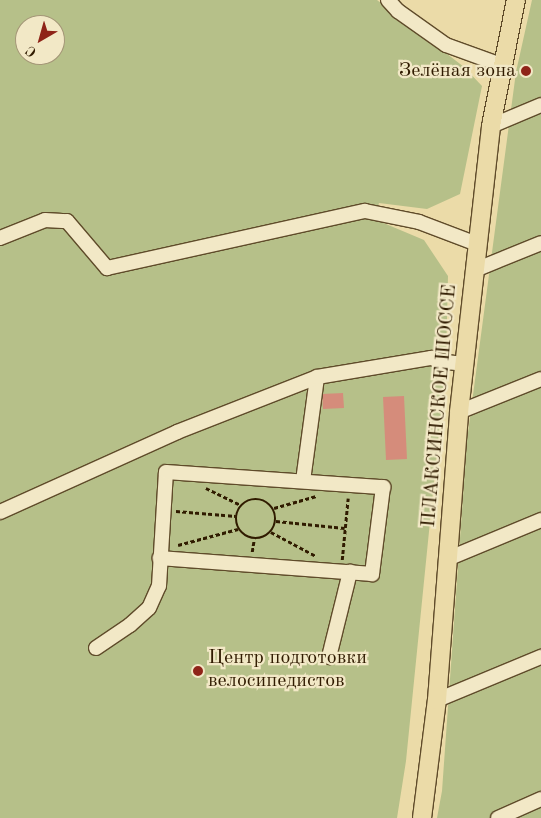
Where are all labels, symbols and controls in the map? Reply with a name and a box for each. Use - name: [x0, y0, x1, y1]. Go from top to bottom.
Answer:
- north arrow: [15, 15, 65, 65]
- text: С: [23, 43, 39, 59]
- place label: Зелёная зона: [399, 59, 516, 83]
- marker: Зелёная зона: [520, 65, 532, 77]
- street label: ПЛАКСИНСКОЕ ШОССЕ: [417, 284, 463, 528]
- place label: Центр подготовки велосипедистов: [208, 647, 367, 694]
- marker: Центр подготовки велосипедистов: [192, 665, 204, 677]

